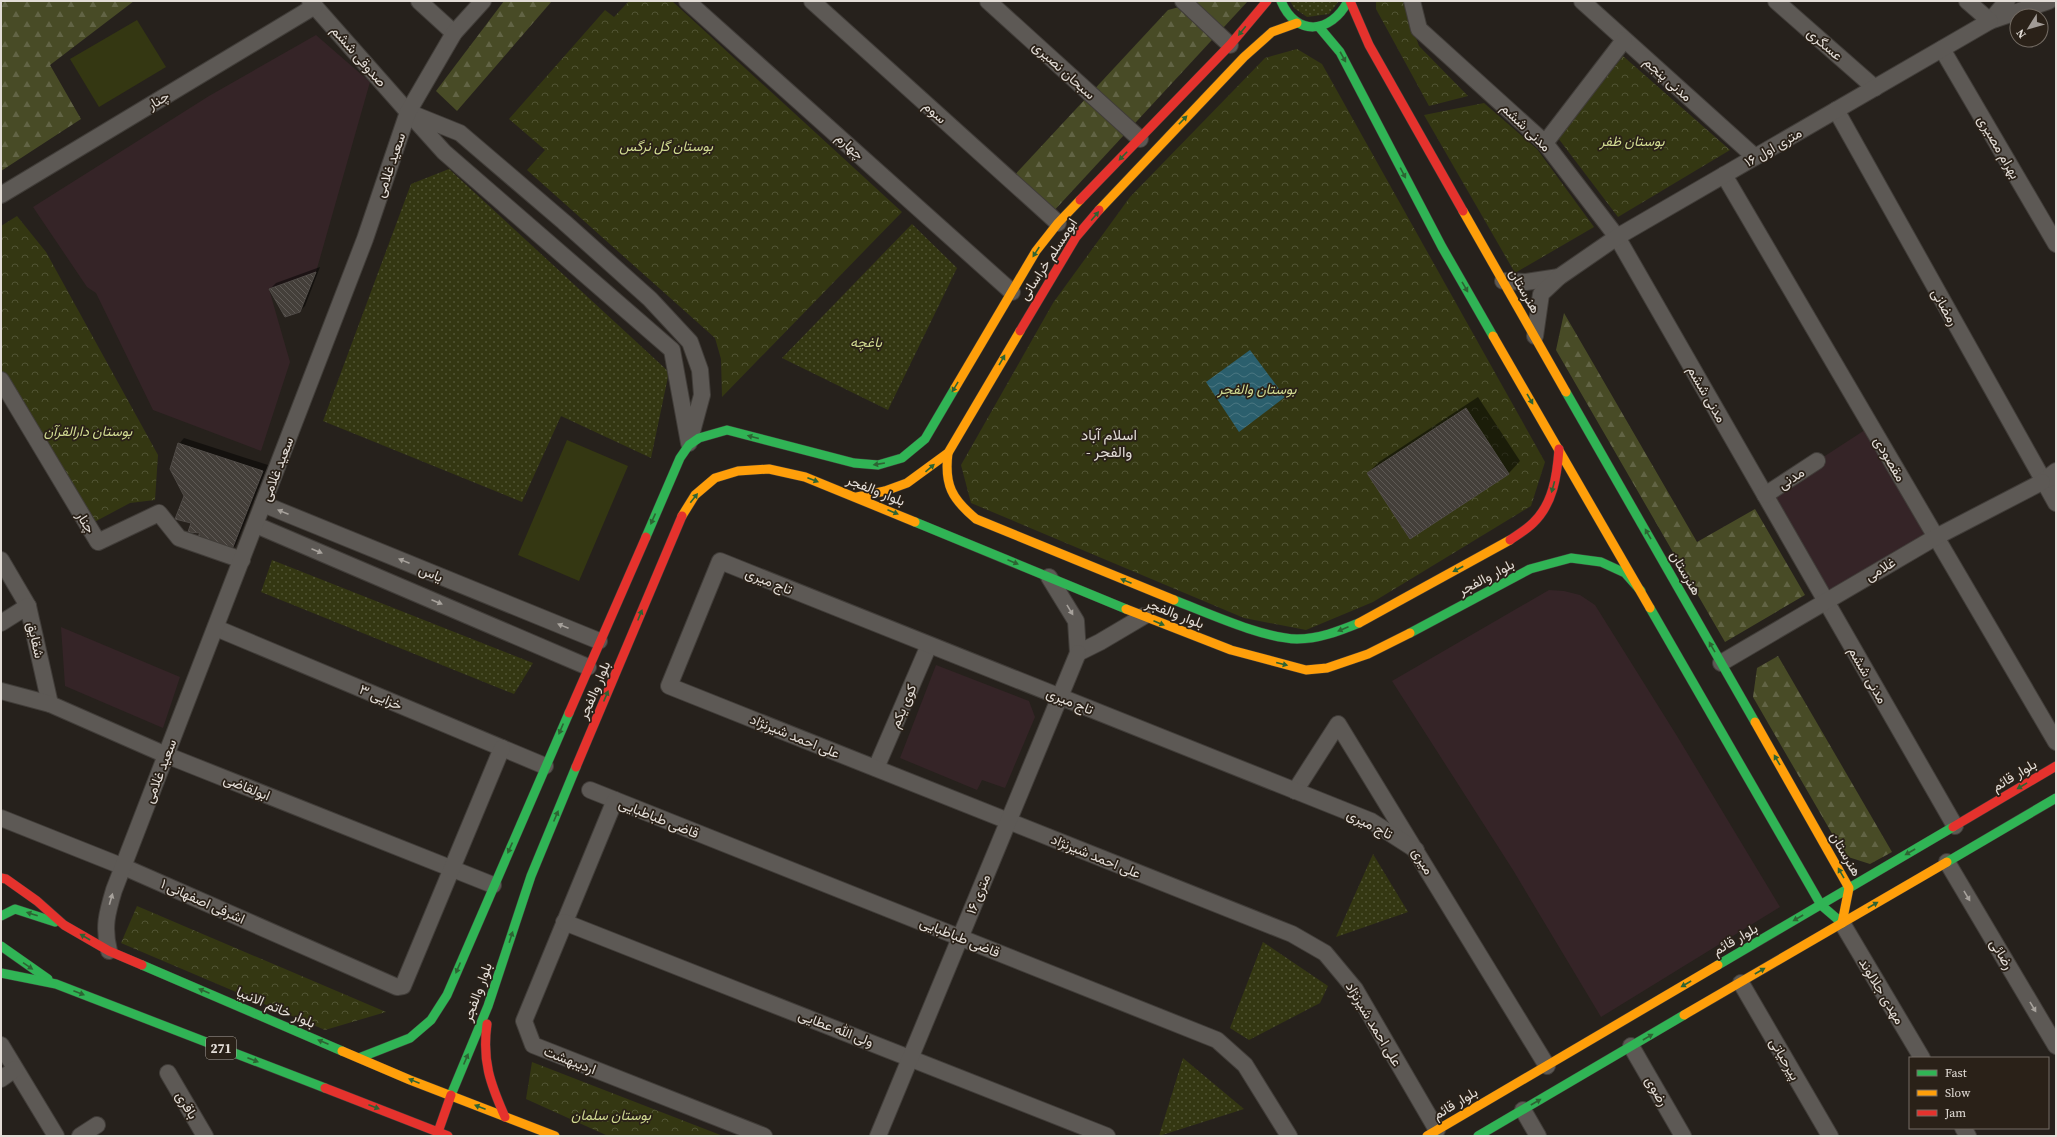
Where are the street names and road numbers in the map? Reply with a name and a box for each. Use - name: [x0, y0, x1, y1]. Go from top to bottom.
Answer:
- street label: صدوقی ششم: [327, 21, 392, 91]
- street label: عسگری: [1803, 23, 1847, 65]
- street label: سبحان نصیری: [1028, 36, 1100, 104]
- street label: مدنی پنجم: [1639, 52, 1697, 106]
- street label: چنار: [142, 86, 173, 115]
- street label: سوم: [919, 96, 951, 128]
- street label: مدنی ششم: [1496, 98, 1556, 156]
- street label: بهرام مصیری: [1973, 111, 2025, 183]
- street label: ۱۶ متری اول: [1740, 122, 1806, 172]
- street label: چهارم: [831, 128, 869, 164]
- street label: سعید غلامی: [370, 130, 410, 200]
- street label: ابومسلم خراسانی: [1014, 214, 1082, 304]
- street label: هنرستان: [1504, 265, 1546, 317]
- street label: رمضانی: [1927, 285, 1964, 329]
- street label: مدنی ششم: [1683, 362, 1731, 426]
- street label: مقصودی: [1869, 433, 1911, 485]
- street label: سعید غلامی: [256, 434, 298, 504]
- street label: مدنی: [1774, 462, 1808, 494]
- street label: بلوار والفجر: [843, 469, 908, 511]
- street label: چنار: [71, 506, 100, 537]
- street label: هنرستان: [1665, 547, 1707, 599]
- street label: غلامی: [1861, 552, 1899, 586]
- street label: بلوار والفجر: [1453, 554, 1518, 601]
- street label: یاس: [416, 559, 446, 587]
- street label: تاج میری: [742, 563, 796, 601]
- street label: بلوار والفجر: [1142, 592, 1207, 633]
- street label: شقایق: [22, 620, 50, 660]
- street label: مدنی ششم: [1844, 643, 1892, 707]
- street label: بلوار والفجر: [572, 658, 615, 723]
- street label: خزایی ۳: [356, 679, 406, 715]
- street label: کوی یکم: [885, 681, 921, 731]
- street label: تاج میری: [1043, 683, 1097, 721]
- street label: علی احمد شیرنژاد: [747, 709, 843, 763]
- street label: سعید غلامی: [139, 736, 181, 806]
- street label: بلوار قائم: [1988, 754, 2040, 796]
- street label: ابولقاضی: [221, 769, 273, 805]
- street label: قاضی طباطبایی: [616, 793, 702, 843]
- street label: تاج میری: [1343, 804, 1397, 845]
- street label: هنرستان: [1825, 828, 1867, 880]
- street label: علی احمد شیرنژاد: [1048, 829, 1144, 883]
- street label: میری: [1407, 844, 1439, 878]
- street label: ۱۶ متری: [961, 871, 995, 917]
- street label: اشرفی اصفهانی ۱: [158, 873, 248, 929]
- street label: قاضی طباطبایی: [917, 912, 1003, 962]
- street label: بلوار قائم: [1709, 918, 1761, 960]
- street label: رضائی: [1985, 935, 2019, 973]
- street label: مهدی جلالوند: [1854, 954, 1910, 1028]
- street label: بلوار والفجر: [457, 960, 497, 1025]
- street label: علی احمد شیرنژاد: [1341, 978, 1407, 1070]
- street label: بلوار خاتم الانبیا: [233, 981, 319, 1033]
- street label: ولی الله عطایی: [795, 1004, 877, 1052]
- street label: پیرحیاتی: [1765, 1034, 1805, 1084]
- road number: 271: [206, 1037, 236, 1059]
- street label: اردیبهشت: [541, 1041, 599, 1079]
- street label: رضوی: [1640, 1072, 1674, 1110]
- street label: بلوار قائم: [1429, 1082, 1481, 1124]
- street label: باقری: [171, 1087, 203, 1123]

